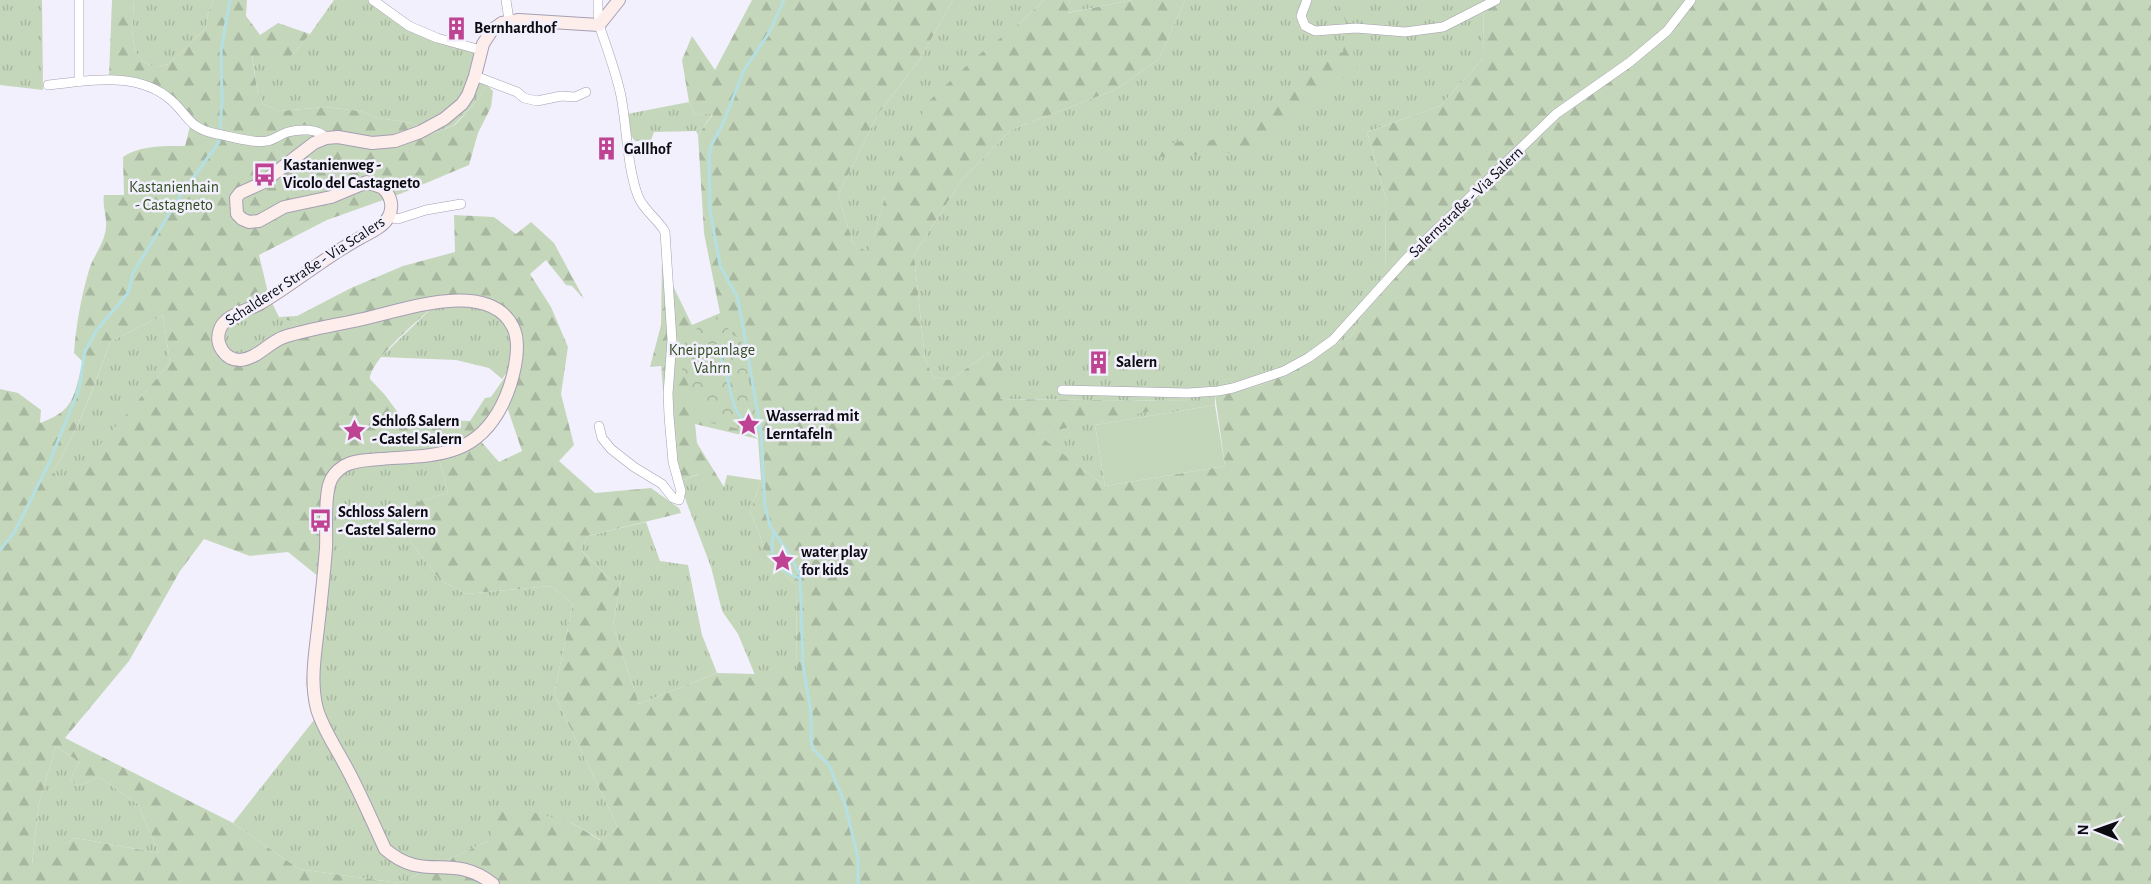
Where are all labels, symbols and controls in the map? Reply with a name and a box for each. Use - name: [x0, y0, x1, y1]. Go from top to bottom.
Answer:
- building icon: Bernhardhof: [443, 15, 469, 41]
- place label: Bernhardhof: [474, 20, 558, 36]
- building icon: Gallhof: [593, 136, 619, 162]
- place label: Gallhof: [624, 141, 673, 157]
- street label: Salernstraße - Via Salern: [1406, 144, 1526, 260]
- place label: Kastanienweg - Vicolo del Castagneto: [283, 157, 420, 191]
- bus stop icon: Kastanienweg - Vicolo del Castagneto: [252, 161, 278, 187]
- park label: Kastanienhain - Castagneto: [129, 179, 219, 213]
- street label: Schalderer Straße - Via Scalers: [222, 213, 388, 329]
- park label: Kneippanlage Vahrn: [669, 342, 755, 376]
- building icon: Salern: [1085, 349, 1111, 375]
- place label: Salern: [1116, 354, 1157, 370]
- place label: Wasserrad mit Lerntafeln: [766, 408, 860, 442]
- place icon: Wasserrad mit Lerntafeln: [735, 412, 761, 438]
- place label: Schloß Salern - Castel Salern: [372, 413, 462, 447]
- place icon: Schloß Salern - Castel Salern: [341, 417, 367, 443]
- place label: Schloss Salern - Castel Salerno: [338, 504, 436, 538]
- bus stop icon: Schloss Salern - Castel Salerno: [307, 508, 333, 534]
- place label: water play for kids: [801, 544, 869, 578]
- place icon: water play for kids: [770, 548, 796, 574]
- north arrow: [2067, 800, 2127, 860]
- text: N: [2075, 824, 2091, 835]

